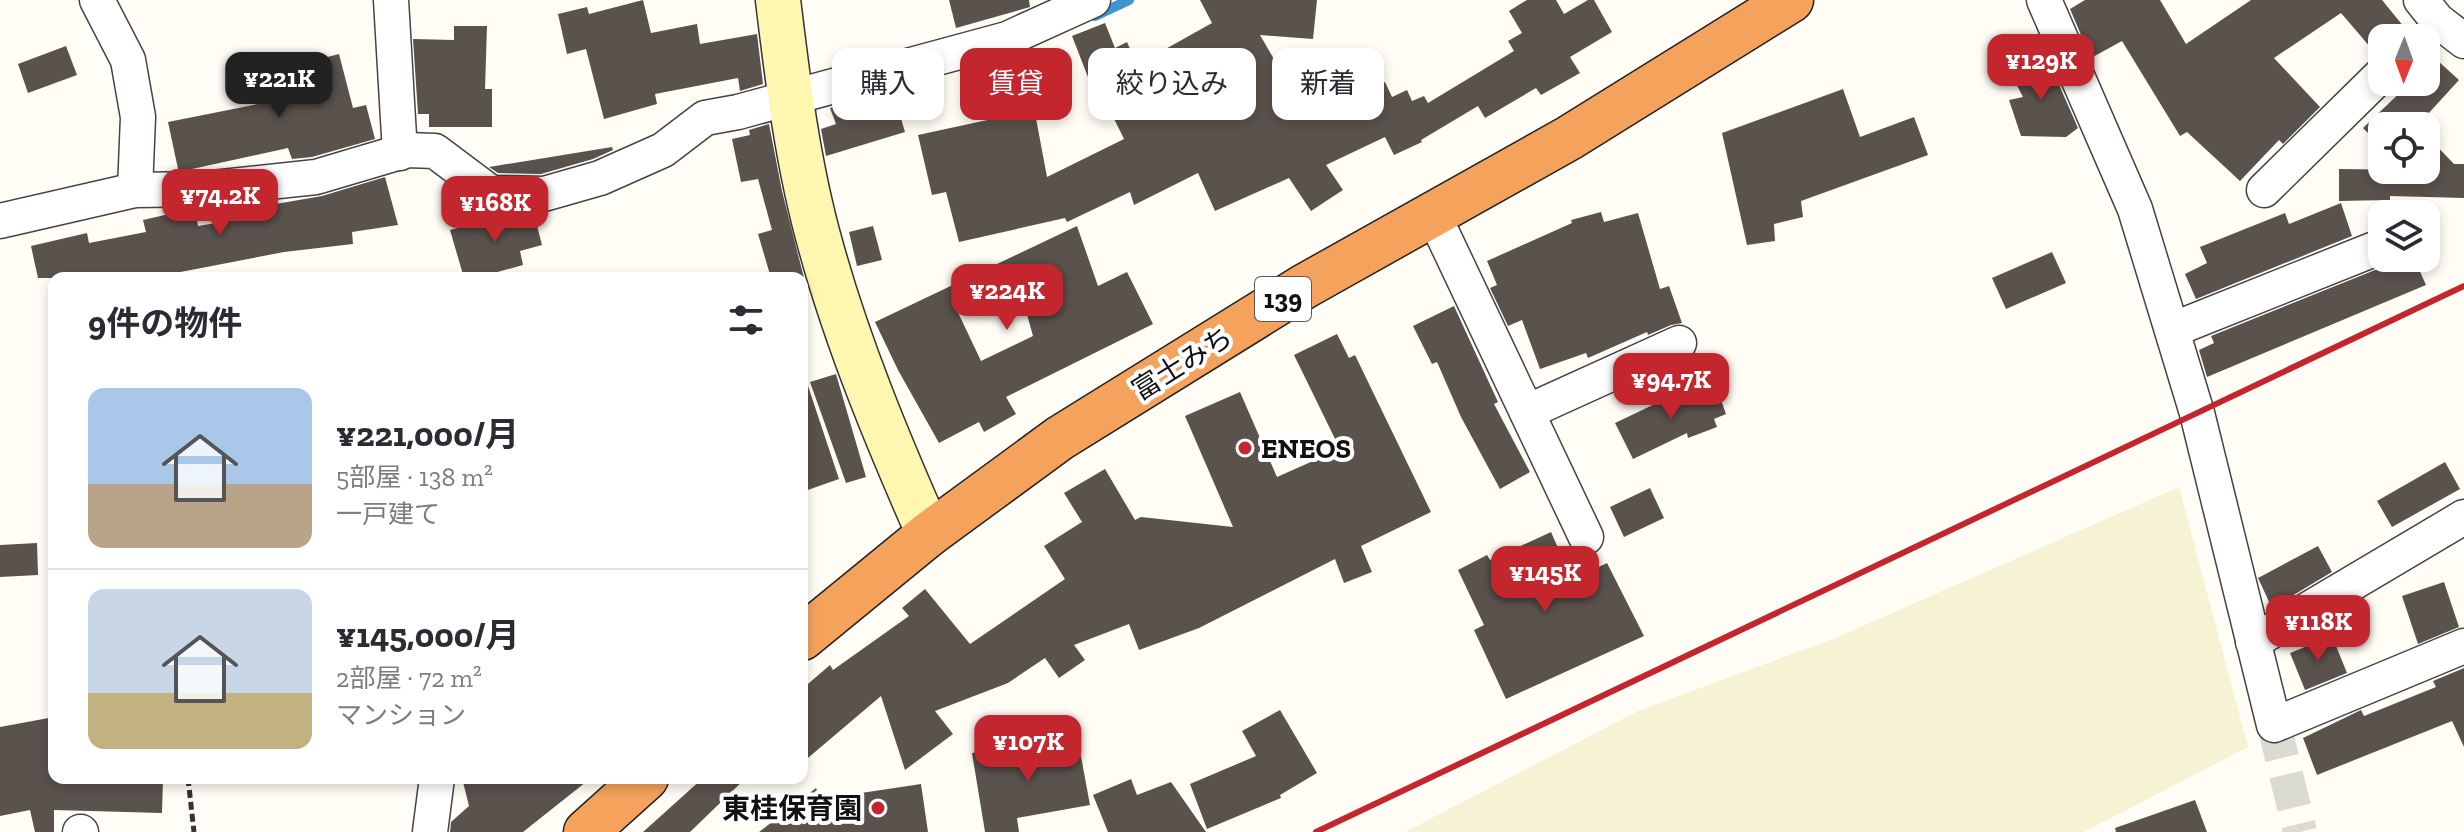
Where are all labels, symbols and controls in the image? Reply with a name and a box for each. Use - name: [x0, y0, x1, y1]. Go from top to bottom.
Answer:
- north arrow: [2368, 24, 2440, 96]
- map controls: [2368, 24, 2440, 272]
- pin: ¥129K: [1985, 34, 2097, 102]
- text: ¥129K: [2005, 44, 2077, 76]
- chip: 購入: [832, 48, 944, 120]
- chip: 賃貸: [960, 48, 1072, 120]
- chip: 絞り込み: [1088, 48, 1256, 120]
- chip: 新着: [1272, 48, 1384, 120]
- pin: ¥221K: [223, 52, 335, 120]
- text: ¥221K: [243, 62, 315, 94]
- button: locate: [2368, 112, 2440, 184]
- pin: ¥74.2K: [155, 169, 285, 237]
- pin: ¥168K: [439, 176, 551, 244]
- text: ¥74.2K: [180, 179, 260, 211]
- text: ¥168K: [459, 186, 531, 218]
- button: layers: [2368, 200, 2440, 272]
- pin: ¥224K: [951, 264, 1063, 332]
- text: ¥224K: [969, 274, 1045, 306]
- road number: 139: [1255, 277, 1311, 321]
- icon: filters: [724, 298, 768, 342]
- text: 9件の物件: [88, 303, 242, 344]
- street label: 富士みち: [1126, 320, 1239, 407]
- pin: ¥94.7K: [1606, 353, 1736, 421]
- text: ¥94.7K: [1631, 363, 1711, 395]
- text: ¥221,000/月: [336, 414, 519, 455]
- icon: home: [152, 420, 248, 516]
- place label: ENEOS: [1261, 432, 1351, 465]
- marker: ENEOS: [1236, 439, 1254, 457]
- text: 5部屋 · 138 m²: [336, 461, 493, 493]
- text: 一戸建て: [336, 498, 440, 530]
- pin: ¥145K: [1489, 546, 1601, 614]
- text: ¥145K: [1509, 556, 1581, 588]
- pin: ¥118K: [2262, 595, 2374, 663]
- text: ¥118K: [2284, 605, 2352, 637]
- text: ¥145,000/月: [336, 615, 520, 656]
- icon: home: [152, 621, 248, 717]
- text: 2部屋 · 72 m²: [336, 662, 482, 694]
- text: マンション: [336, 699, 466, 731]
- pin: ¥107K: [972, 715, 1084, 783]
- text: ¥107K: [992, 725, 1064, 757]
- place label: 東桂保育園: [722, 792, 862, 825]
- marker: 東桂保育園: [869, 799, 887, 817]

